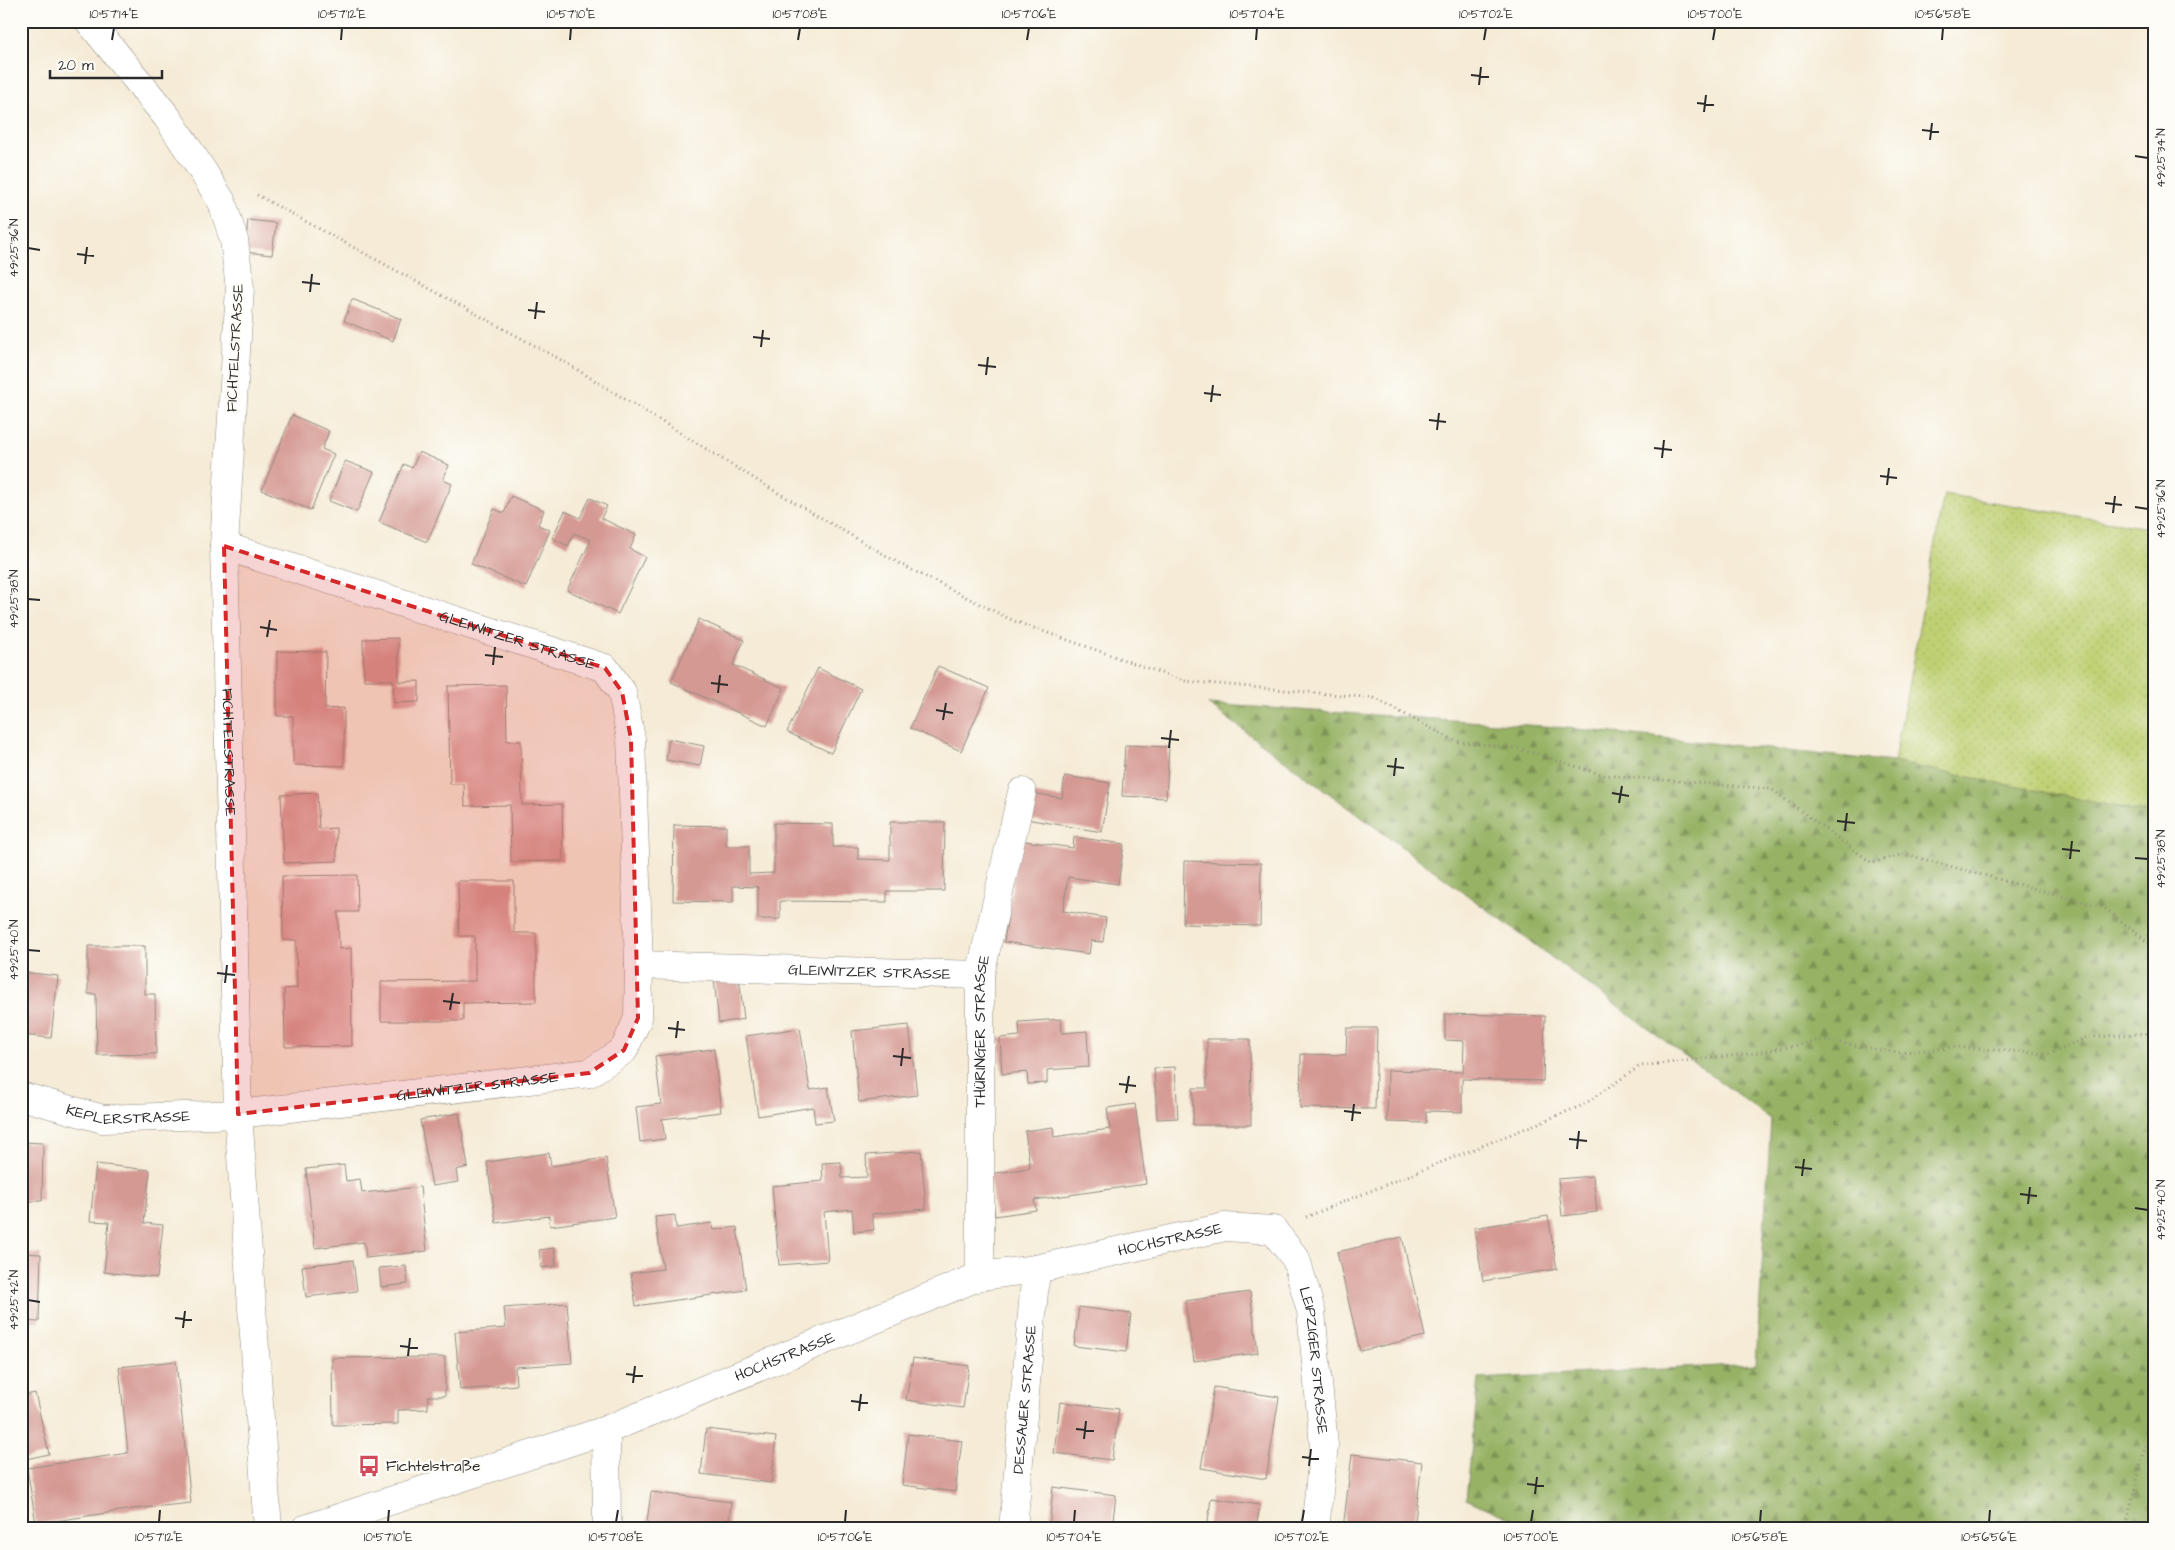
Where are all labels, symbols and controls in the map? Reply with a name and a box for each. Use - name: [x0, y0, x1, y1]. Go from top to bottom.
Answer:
- text: 10°57'14"E: [89, 6, 139, 23]
- text: 10°57'12"E: [318, 6, 366, 23]
- text: 10°57'10"E: [547, 6, 595, 23]
- text: 10°57'08"E: [773, 6, 827, 23]
- text: 10°57'06"E: [1002, 6, 1056, 23]
- text: 10°57'04"E: [1229, 6, 1285, 23]
- text: 10°57'02"E: [1459, 6, 1513, 23]
- text: 10°57'00"E: [1688, 6, 1742, 23]
- text: 10°56'58"E: [1915, 6, 1971, 23]
- scale bar: [50, 48, 162, 80]
- text: 20 m: [58, 55, 94, 76]
- text: 49°25'34"N: [2153, 128, 2170, 188]
- text: 49°25'36"N: [6, 218, 23, 277]
- street label: FICHTELSTRASSE: [221, 283, 249, 413]
- text: 49°25'36"N: [2153, 479, 2170, 538]
- text: 49°25'38"N: [6, 569, 23, 629]
- street label: GLEIWITZER STRASSE: [437, 605, 598, 675]
- street label: FICHTELSTRASSE: [217, 688, 241, 817]
- text: 49°25'38"N: [2153, 829, 2170, 889]
- text: 49°25'40"N: [6, 919, 23, 981]
- street label: THÜRINGER STRASSE: [970, 953, 995, 1107]
- street label: GLEIWITZER STRASSE: [788, 959, 951, 985]
- street label: GLEIWITZER STRASSE: [395, 1066, 559, 1106]
- street label: KEPLERSTRASSE: [64, 1099, 191, 1129]
- text: 49°25'40"N: [2153, 1179, 2170, 1241]
- street label: HOCHSTRASSE: [1116, 1217, 1224, 1261]
- text: 49°25'42"N: [6, 1269, 23, 1330]
- street label: LEIPZIGER STRASSE: [1294, 1284, 1333, 1435]
- street label: DESSAUER STRASSE: [1007, 1324, 1041, 1475]
- street label: HOCHSTRASSE: [731, 1326, 838, 1386]
- bus stop icon: Fichtelstraße: [356, 1453, 382, 1479]
- place label: Fichtelstraße: [386, 1456, 480, 1477]
- text: 10°57'12"E: [135, 1529, 183, 1546]
- text: 10°57'10"E: [364, 1529, 412, 1546]
- text: 10°57'08"E: [589, 1529, 643, 1546]
- text: 10°57'06"E: [818, 1529, 872, 1546]
- text: 10°57'04"E: [1046, 1529, 1102, 1546]
- text: 10°57'02"E: [1275, 1529, 1329, 1546]
- text: 10°57'00"E: [1504, 1529, 1558, 1546]
- text: 10°56'58"E: [1732, 1529, 1788, 1546]
- text: 10°56'56"E: [1961, 1529, 2017, 1546]

